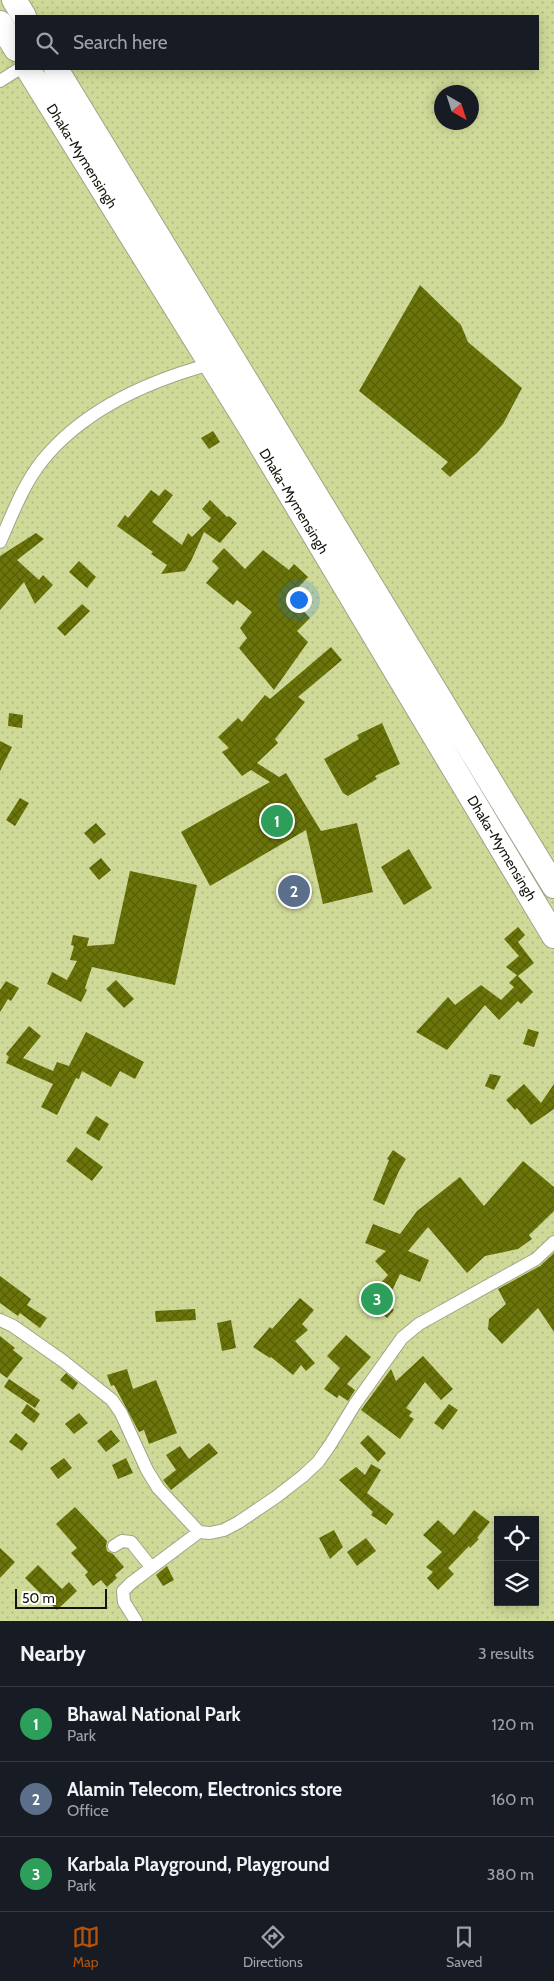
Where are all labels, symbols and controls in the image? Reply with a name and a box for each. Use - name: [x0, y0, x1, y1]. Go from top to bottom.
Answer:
- search box: [15, 15, 539, 70]
- icon: search: [33, 29, 61, 57]
- text: Search here: [73, 31, 167, 54]
- north arrow: [434, 85, 479, 130]
- street label: Dhaka-Mymensingh: [43, 100, 121, 212]
- street label: Dhaka-Mymensingh: [255, 445, 333, 557]
- your location: [286, 587, 312, 613]
- street label: Dhaka-Mymensingh: [463, 792, 541, 904]
- pin: 1: [261, 802, 293, 840]
- pin: 2: [278, 872, 310, 910]
- pin: 3: [361, 1280, 393, 1318]
- map controls: [494, 1516, 539, 1606]
- button: locate: [494, 1516, 539, 1561]
- button: layers: [494, 1561, 539, 1606]
- scale bar: [15, 1586, 108, 1609]
- text: 50 m: [22, 1589, 55, 1607]
- text: Nearby: [20, 1641, 86, 1666]
- text: 3 results: [478, 1644, 534, 1663]
- text: Bhawal National Park: [67, 1703, 241, 1726]
- text: 1: [33, 1715, 39, 1734]
- text: 120 m: [492, 1715, 534, 1734]
- text: Park: [67, 1726, 96, 1745]
- text: Alamin Telecom, Electronics store: [67, 1778, 342, 1801]
- text: 2: [32, 1790, 40, 1809]
- text: 160 m: [491, 1790, 534, 1809]
- text: Office: [67, 1801, 109, 1820]
- text: Karbala Playground, Playground: [67, 1853, 330, 1876]
- text: 3: [32, 1865, 40, 1884]
- text: 380 m: [487, 1865, 534, 1884]
- text: Park: [67, 1876, 96, 1895]
- tab: Map: [72, 1923, 100, 1971]
- tab: Directions: [243, 1923, 303, 1971]
- tab: Saved: [446, 1923, 482, 1971]

